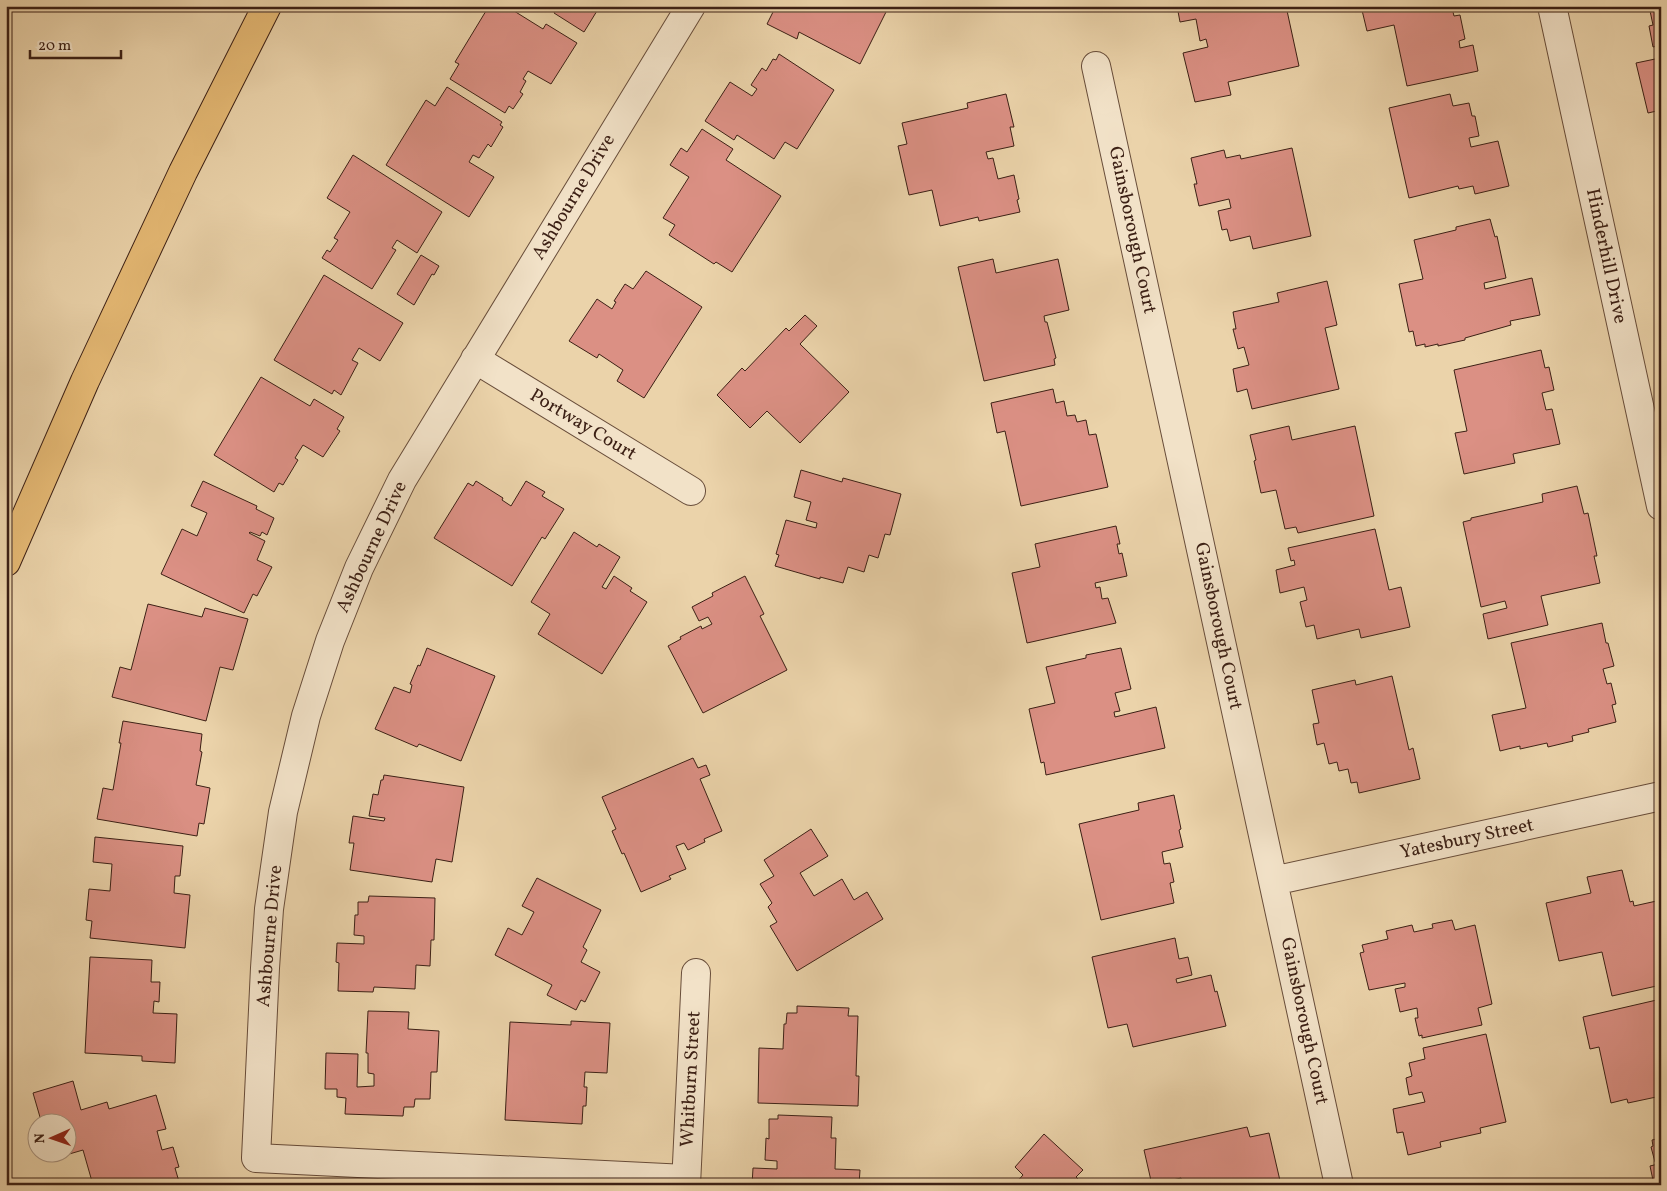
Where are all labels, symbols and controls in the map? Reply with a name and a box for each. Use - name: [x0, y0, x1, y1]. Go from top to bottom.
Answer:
- scale bar: [30, 28, 121, 60]
- text: 20 m: [38, 36, 71, 57]
- street label: Ashbourne Drive: [526, 129, 622, 265]
- street label: Gainsborough Court: [1102, 144, 1163, 316]
- street label: Hinderhill Drive: [1579, 186, 1633, 326]
- street label: Portway Court: [525, 383, 642, 467]
- street label: Ashbourne Drive: [330, 477, 414, 617]
- street label: Gainsborough Court: [1188, 540, 1249, 712]
- street label: Yatesbury Street: [1398, 812, 1536, 866]
- street label: Ashbourne Drive: [251, 864, 289, 1008]
- street label: Gainsborough Court: [1274, 935, 1335, 1107]
- street label: Whitburn Street: [674, 1010, 708, 1148]
- north arrow: [28, 1114, 78, 1164]
- text: N: [31, 1133, 50, 1144]

